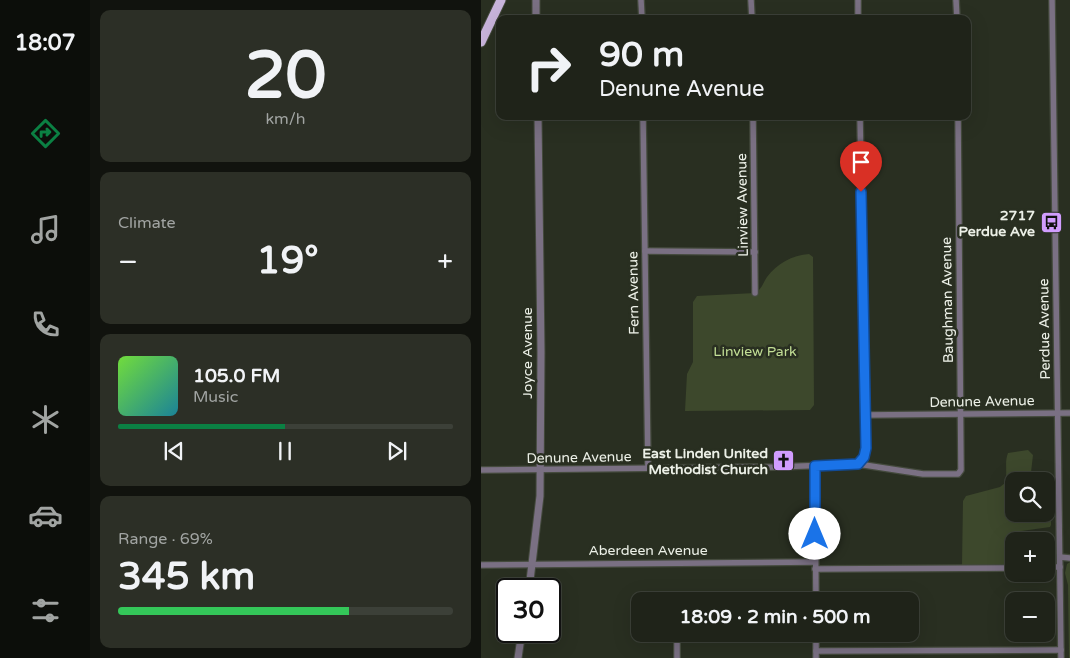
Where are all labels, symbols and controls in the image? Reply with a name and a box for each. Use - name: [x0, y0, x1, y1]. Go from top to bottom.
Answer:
- text: 18:07: [15, 30, 75, 56]
- text: 90 m: [599, 34, 684, 76]
- icon: right: [516, 35, 581, 100]
- text: 20: [245, 37, 326, 116]
- text: Denune Avenue: [599, 76, 765, 102]
- text: km/h: [265, 109, 306, 129]
- icon: directions: [28, 116, 63, 151]
- pin: [840, 141, 882, 192]
- icon: arrive: [847, 148, 875, 176]
- street label: Linview Avenue: [733, 153, 752, 257]
- place label: 2717 Perdue Ave: [959, 207, 1035, 240]
- bus stop icon: 2717 Perdue Ave: [1039, 211, 1063, 235]
- icon: music: [28, 212, 63, 247]
- text: Climate: [118, 213, 176, 233]
- street label: Baughman Avenue: [938, 237, 957, 363]
- text: 19°: [257, 238, 319, 284]
- text: −: [118, 245, 138, 279]
- text: +: [437, 245, 453, 279]
- street label: Fern Avenue: [624, 251, 643, 335]
- street label: Perdue Avenue: [1035, 278, 1054, 380]
- icon: phone: [28, 307, 63, 342]
- street label: Joyce Avenue: [519, 307, 536, 399]
- park label: Linview Park: [713, 343, 797, 360]
- text: 105.0 FM: [193, 365, 280, 387]
- text: Music: [193, 387, 238, 407]
- street label: Denune Avenue: [929, 392, 1035, 411]
- icon: climate: [28, 402, 63, 437]
- icon: previous: [160, 437, 188, 465]
- icon: pause: [271, 437, 299, 465]
- icon: next: [383, 437, 411, 465]
- place label: East Linden United Methodist Church: [642, 445, 768, 478]
- street label: Denune Avenue: [526, 448, 632, 467]
- church icon: East Linden United Methodist Church: [772, 449, 796, 473]
- map controls: [1005, 472, 1055, 642]
- button: search: [1005, 472, 1055, 522]
- icon: car: [28, 498, 63, 533]
- position arrow: [788, 507, 840, 559]
- text: Range · 69%: [118, 529, 213, 549]
- button: +: [1005, 532, 1055, 582]
- street label: Aberdeen Avenue: [588, 542, 708, 559]
- text: 345 km: [118, 554, 255, 600]
- speed limit sign: 30: [496, 578, 561, 643]
- button: −: [1005, 592, 1055, 642]
- icon: filters: [28, 593, 63, 628]
- text: 18:09 · 2 min · 500 m: [679, 606, 871, 628]

